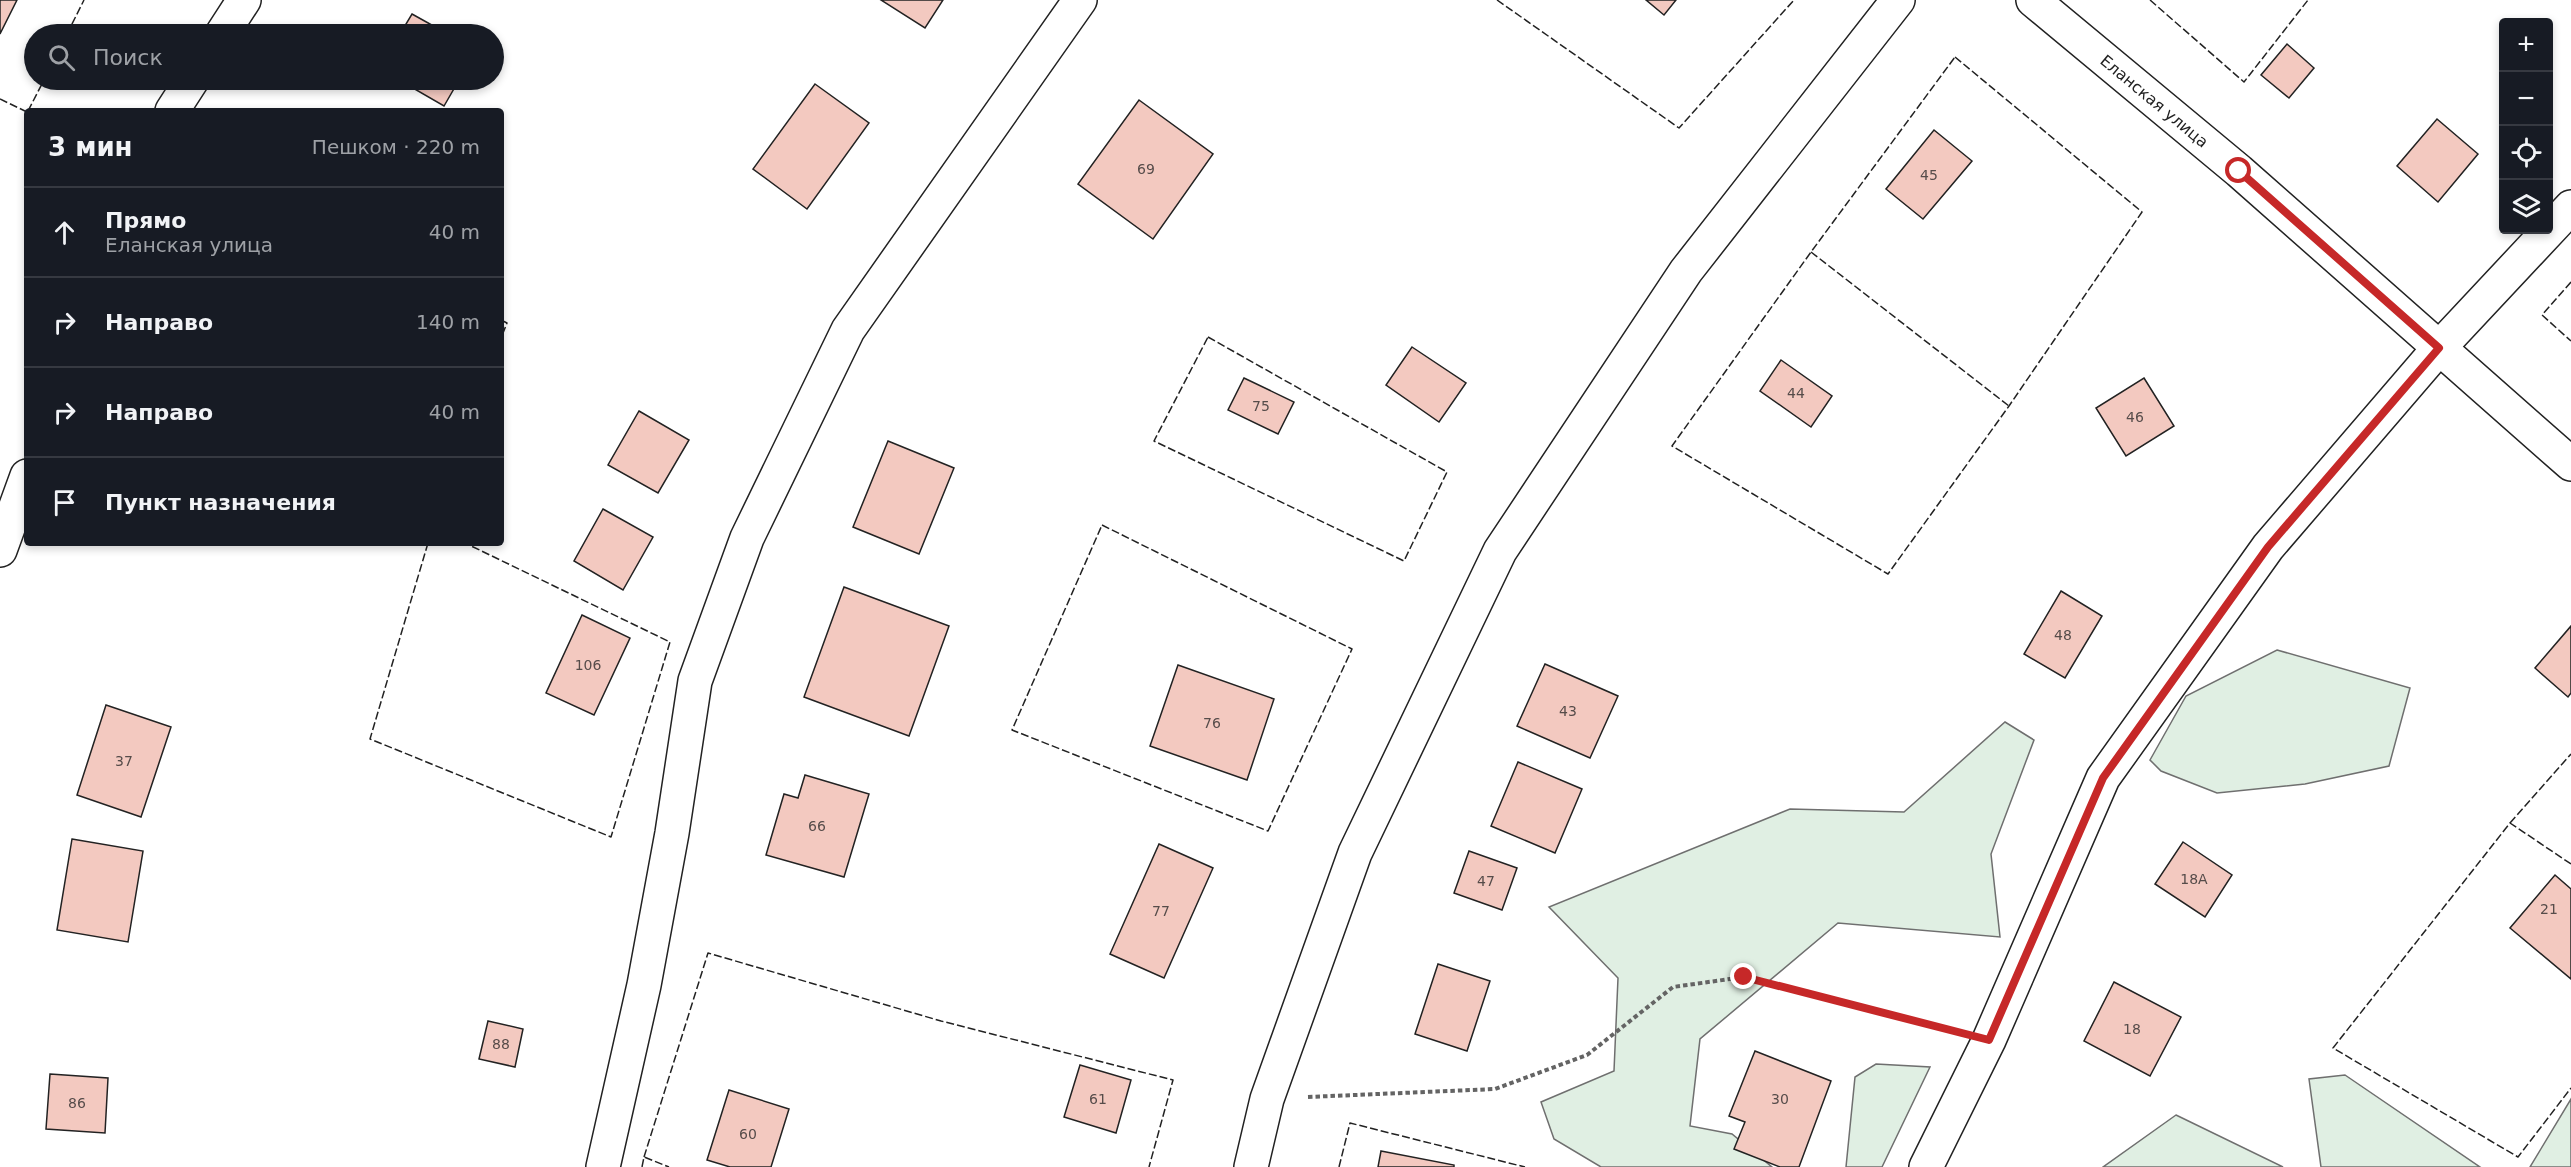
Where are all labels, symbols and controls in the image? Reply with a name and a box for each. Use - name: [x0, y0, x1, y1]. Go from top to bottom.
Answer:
- map controls: [2499, 18, 2553, 234]
- button: +: [2499, 18, 2553, 72]
- search box: [24, 24, 504, 90]
- icon: search: [45, 41, 78, 74]
- text: Поиск: [93, 45, 163, 70]
- street label: Еланская улица: [2096, 51, 2212, 152]
- button: −: [2499, 72, 2553, 126]
- button: locate: [2499, 126, 2553, 180]
- text: 3 мин: [48, 132, 133, 162]
- text: Пешком · 220 m: [312, 135, 480, 159]
- route start: [2225, 157, 2251, 183]
- house number: 69: [1137, 161, 1155, 177]
- house number: 45: [1920, 167, 1938, 183]
- button: layers: [2499, 180, 2553, 234]
- text: Прямо: [105, 208, 186, 233]
- icon: ahead: [48, 216, 81, 249]
- text: 40 m: [429, 220, 480, 244]
- text: Еланская улица: [105, 233, 273, 257]
- icon: right: [48, 306, 81, 339]
- text: Направо: [105, 310, 213, 335]
- text: 140 m: [416, 310, 480, 334]
- house number: 44: [1787, 385, 1805, 401]
- icon: right: [48, 396, 81, 429]
- house number: 75: [1252, 398, 1270, 414]
- text: Направо: [105, 400, 213, 425]
- text: 40 m: [429, 400, 480, 424]
- house number: 46: [2126, 409, 2144, 425]
- icon: arrive: [48, 486, 81, 519]
- text: Пункт назначения: [105, 490, 336, 515]
- house number: 48: [2054, 627, 2072, 643]
- house number: 106: [575, 657, 601, 673]
- house number: 43: [1559, 703, 1577, 719]
- house number: 76: [1203, 715, 1221, 731]
- house number: 37: [115, 753, 133, 769]
- house number: 66: [808, 818, 826, 834]
- house number: 18А: [2180, 871, 2208, 887]
- house number: 47: [1477, 873, 1495, 889]
- house number: 21: [2540, 901, 2558, 917]
- house number: 77: [1152, 903, 1170, 919]
- route end: [1730, 963, 1756, 989]
- house number: 18: [2123, 1021, 2141, 1037]
- house number: 88: [492, 1036, 510, 1052]
- house number: 61: [1089, 1091, 1107, 1107]
- house number: 30: [1771, 1091, 1789, 1107]
- house number: 86: [68, 1095, 86, 1111]
- house number: 60: [739, 1126, 757, 1142]

